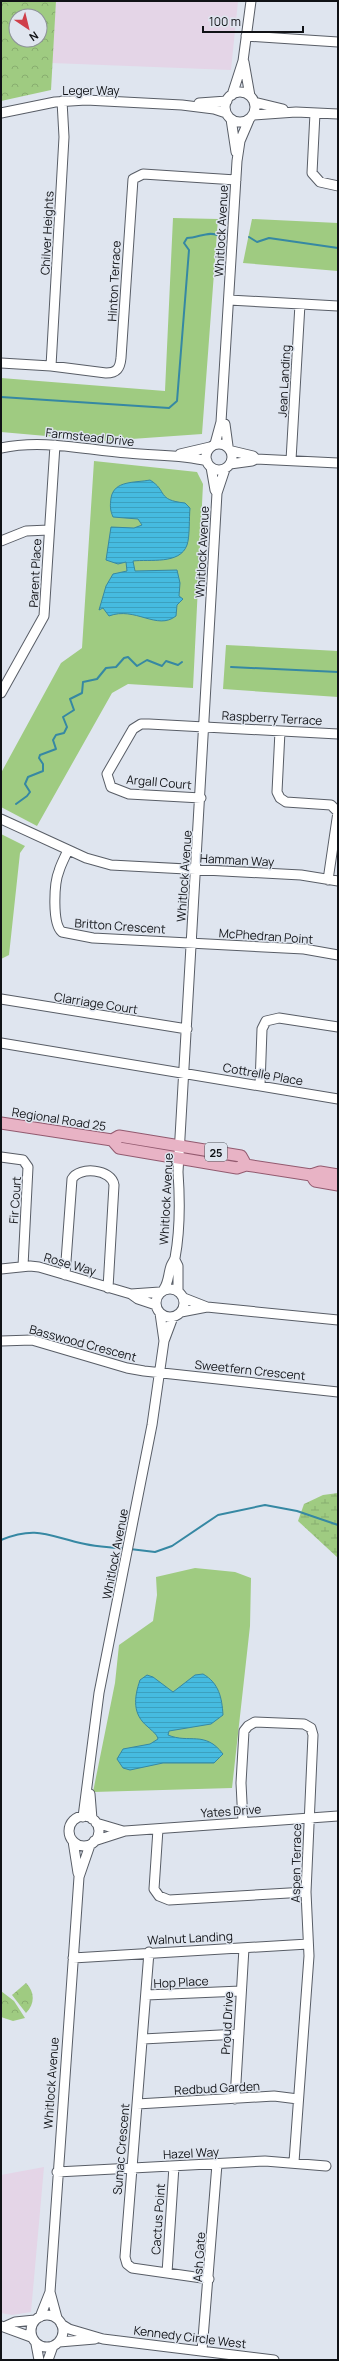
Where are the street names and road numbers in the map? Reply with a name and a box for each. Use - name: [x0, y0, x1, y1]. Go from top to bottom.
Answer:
- street label: Leger Way: [62, 82, 120, 99]
- street label: Whitlock Avenue: [210, 185, 232, 277]
- street label: Chilver Heights: [36, 190, 58, 276]
- street label: Hinton Terrace: [103, 240, 125, 322]
- street label: Jean Landing: [274, 344, 294, 418]
- street label: Farmstead Drive: [45, 424, 135, 450]
- street label: Whitlock Avenue: [191, 506, 213, 598]
- street label: Parent Place: [25, 538, 45, 608]
- street label: Raspberry Terrace: [221, 707, 323, 729]
- street label: Argall Court: [126, 771, 193, 793]
- street label: Whitlock Avenue: [172, 830, 196, 922]
- street label: Hamman Way: [199, 850, 275, 870]
- street label: Britton Crescent: [74, 914, 166, 938]
- street label: McPhedran Point: [218, 924, 314, 948]
- street label: Clarriage Court: [53, 988, 139, 1018]
- street label: Cottrelle Place: [222, 1059, 304, 1089]
- street label: Regional Road 25: [11, 1103, 107, 1135]
- road number: 25: [205, 1143, 227, 1161]
- street label: Whitlock Avenue: [155, 1153, 177, 1245]
- street label: Fir Court: [5, 1176, 25, 1224]
- street label: Rose Way: [42, 1248, 99, 1280]
- street label: Basswood Crescent: [27, 1321, 139, 1366]
- street label: Sweetfern Crescent: [194, 1356, 306, 1384]
- street label: Whitlock Avenue: [98, 1507, 132, 1601]
- street label: Yates Drive: [200, 1800, 262, 1822]
- street label: Aspen Terrace: [287, 1823, 305, 1903]
- street label: Walnut Landing: [147, 1927, 233, 1949]
- street label: Hop Place: [153, 1972, 209, 1992]
- street label: Proud Drive: [217, 1991, 237, 2055]
- street label: Whitlock Avenue: [39, 2037, 63, 2129]
- street label: Redbud Garden: [174, 2077, 260, 2099]
- street label: Sumac Crescent: [109, 2102, 133, 2195]
- street label: Hazel Way: [162, 2143, 220, 2163]
- street label: Cactus Point: [147, 2183, 169, 2255]
- street label: Ash Gate: [189, 2231, 209, 2283]
- street label: Kennedy Circle West: [133, 2322, 248, 2352]

